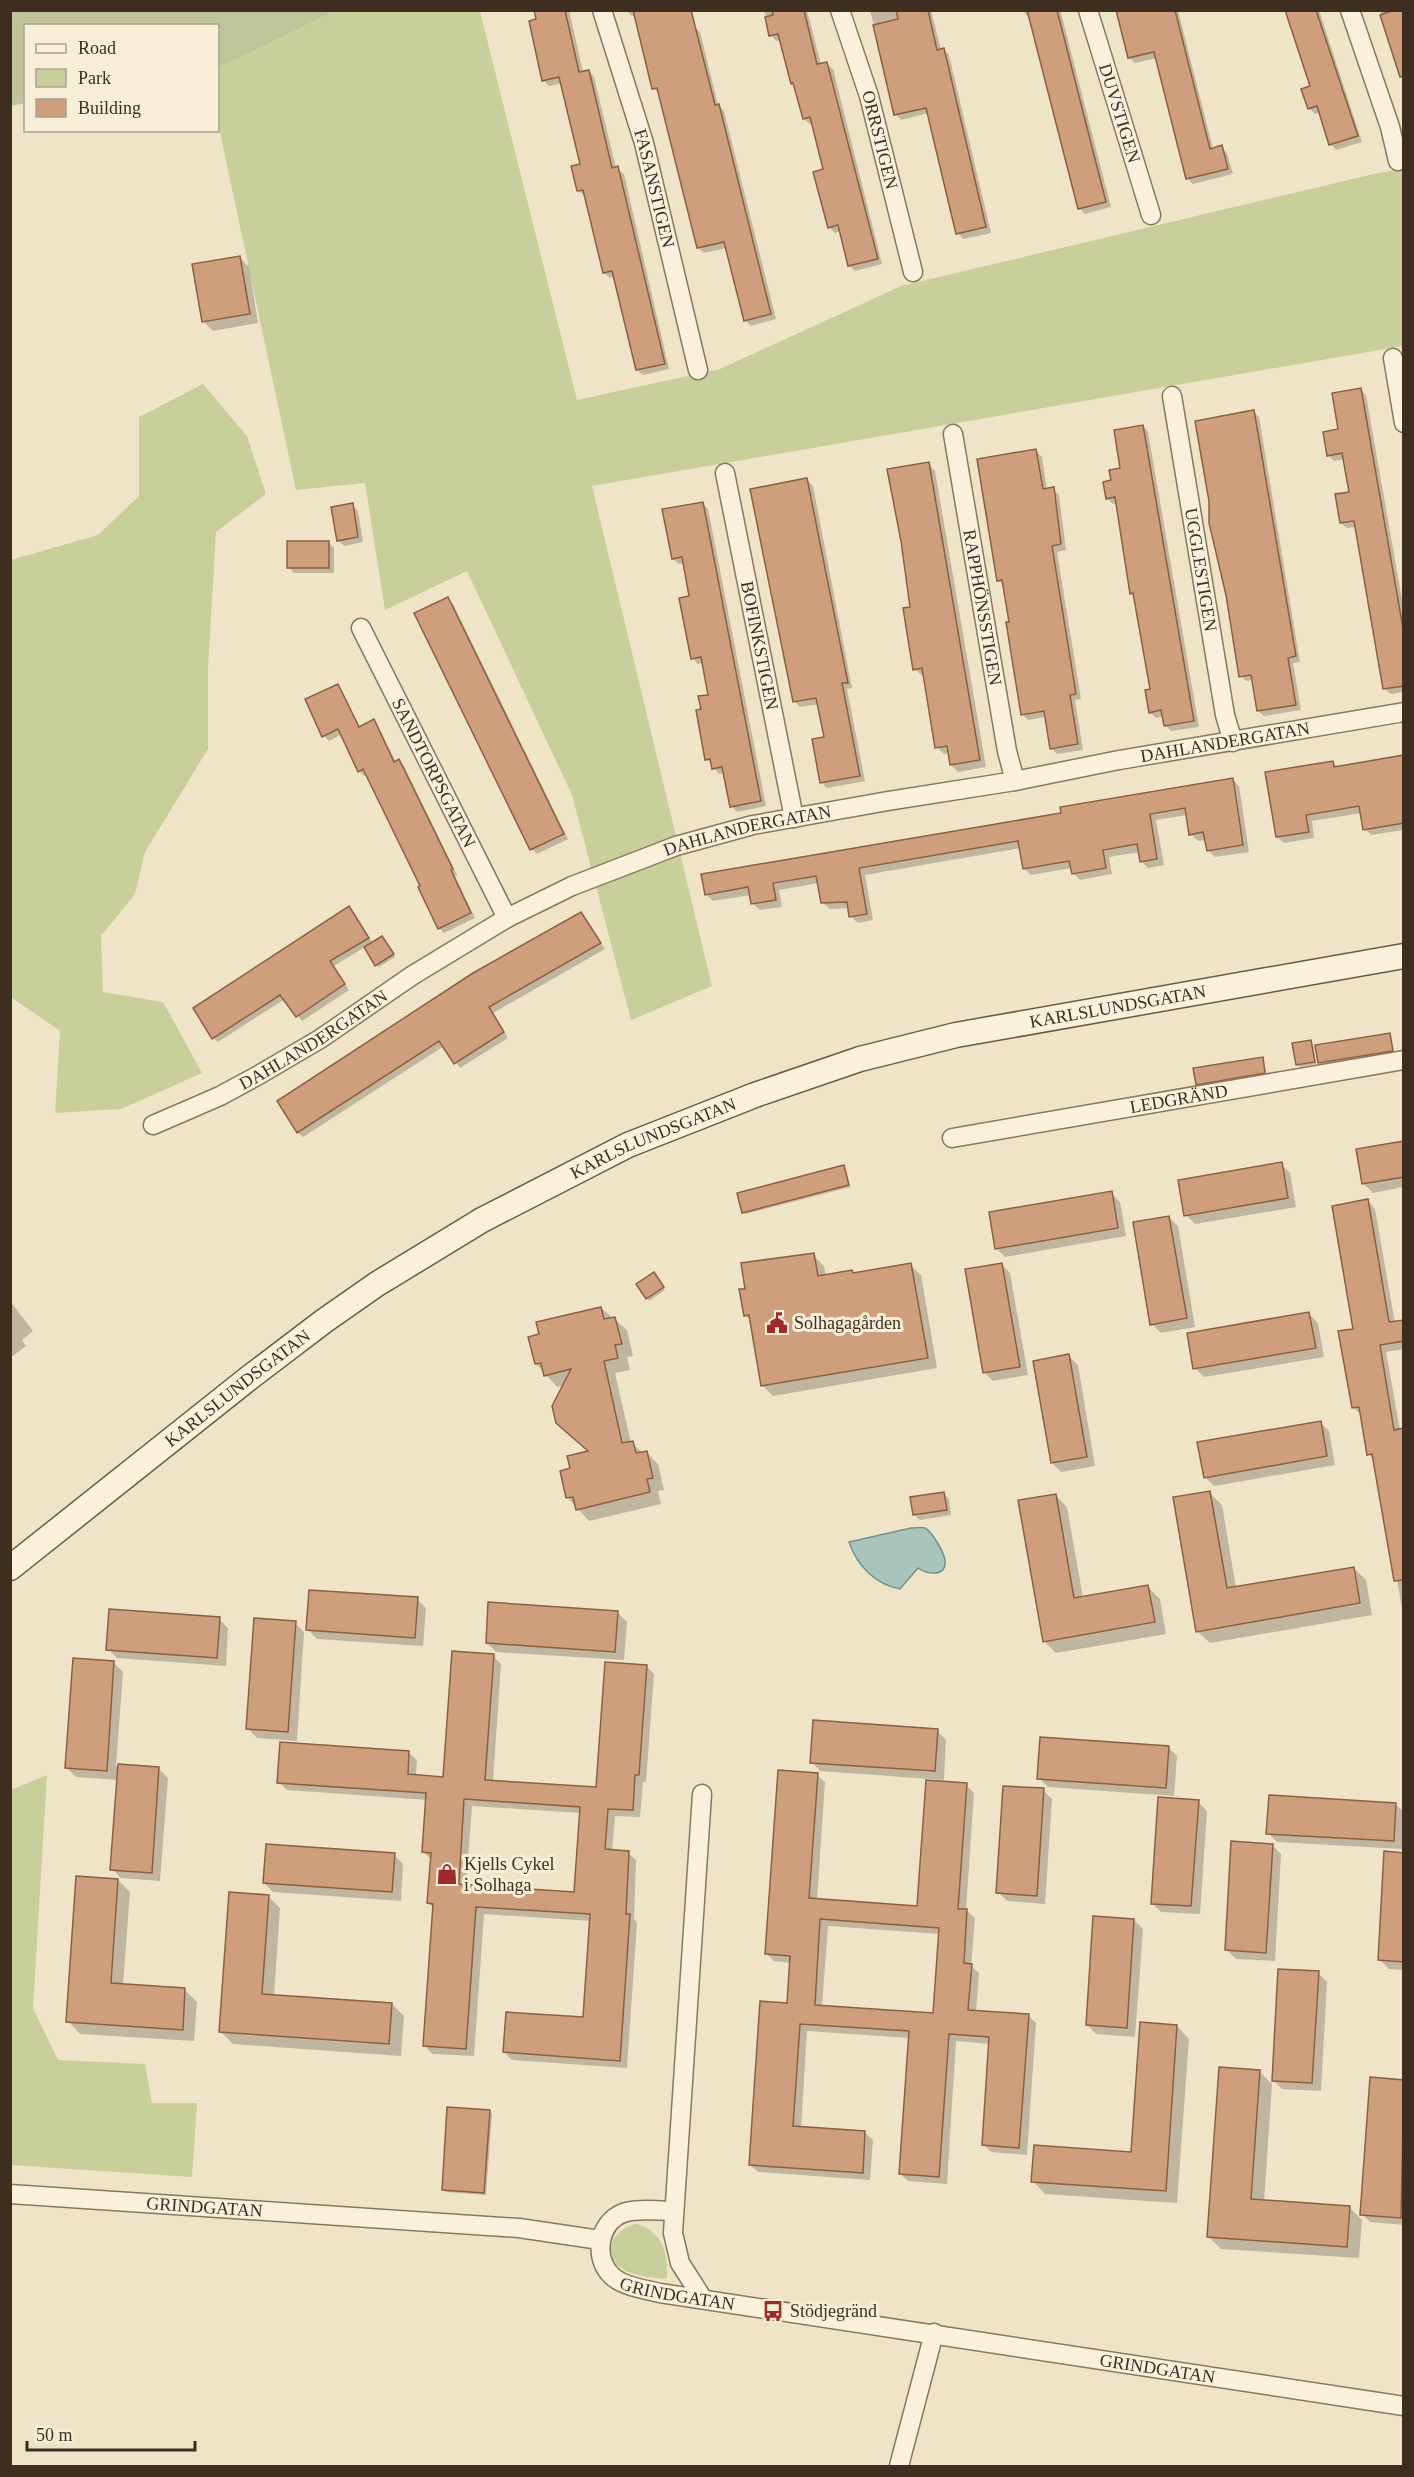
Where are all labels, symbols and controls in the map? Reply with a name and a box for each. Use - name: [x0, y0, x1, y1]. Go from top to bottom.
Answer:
- legend: [24, 24, 219, 132]
- text: Road: [78, 38, 116, 58]
- street label: DUVSTIGEN: [1095, 61, 1144, 165]
- text: Park: [78, 68, 111, 88]
- street label: ORRSTIGEN: [858, 88, 902, 191]
- text: Building: [78, 98, 141, 118]
- street label: FASANSTIGEN: [630, 126, 679, 250]
- street label: UGGLESTIGEN: [1181, 506, 1221, 633]
- street label: RAPPHÖNSSTIGEN: [959, 528, 1006, 687]
- street label: BOFINKSTIGEN: [737, 579, 782, 712]
- street label: SANDTORPSGATAN: [388, 695, 480, 851]
- street label: DAHLANDERGATAN: [1139, 718, 1311, 766]
- street label: DAHLANDERGATAN: [661, 801, 833, 860]
- street label: KARLSLUNDSGATAN: [1028, 981, 1207, 1032]
- street label: DAHLANDERGATAN: [236, 986, 391, 1094]
- street label: LEDGRÄND: [1128, 1081, 1229, 1117]
- street label: KARLSLUNDSGATAN: [567, 1094, 739, 1183]
- public building icon: Solhagagården: [765, 1311, 789, 1335]
- place label: Solhagagården: [794, 1313, 901, 1333]
- street label: KARLSLUNDSGATAN: [161, 1325, 314, 1451]
- place label: Kjells Cykel i Solhaga: [464, 1854, 555, 1895]
- shop icon: Kjells Cykel i Solhaga: [435, 1862, 459, 1886]
- street label: GRINDGATAN: [146, 2193, 263, 2221]
- street label: GRINDGATAN: [617, 2273, 736, 2314]
- bus stop icon: Stödjegränd: [761, 2299, 785, 2323]
- place label: Stödjegränd: [790, 2301, 877, 2321]
- street label: GRINDGATAN: [1098, 2350, 1217, 2387]
- scale bar: [27, 2414, 195, 2452]
- text: 50 m: [36, 2425, 73, 2445]

